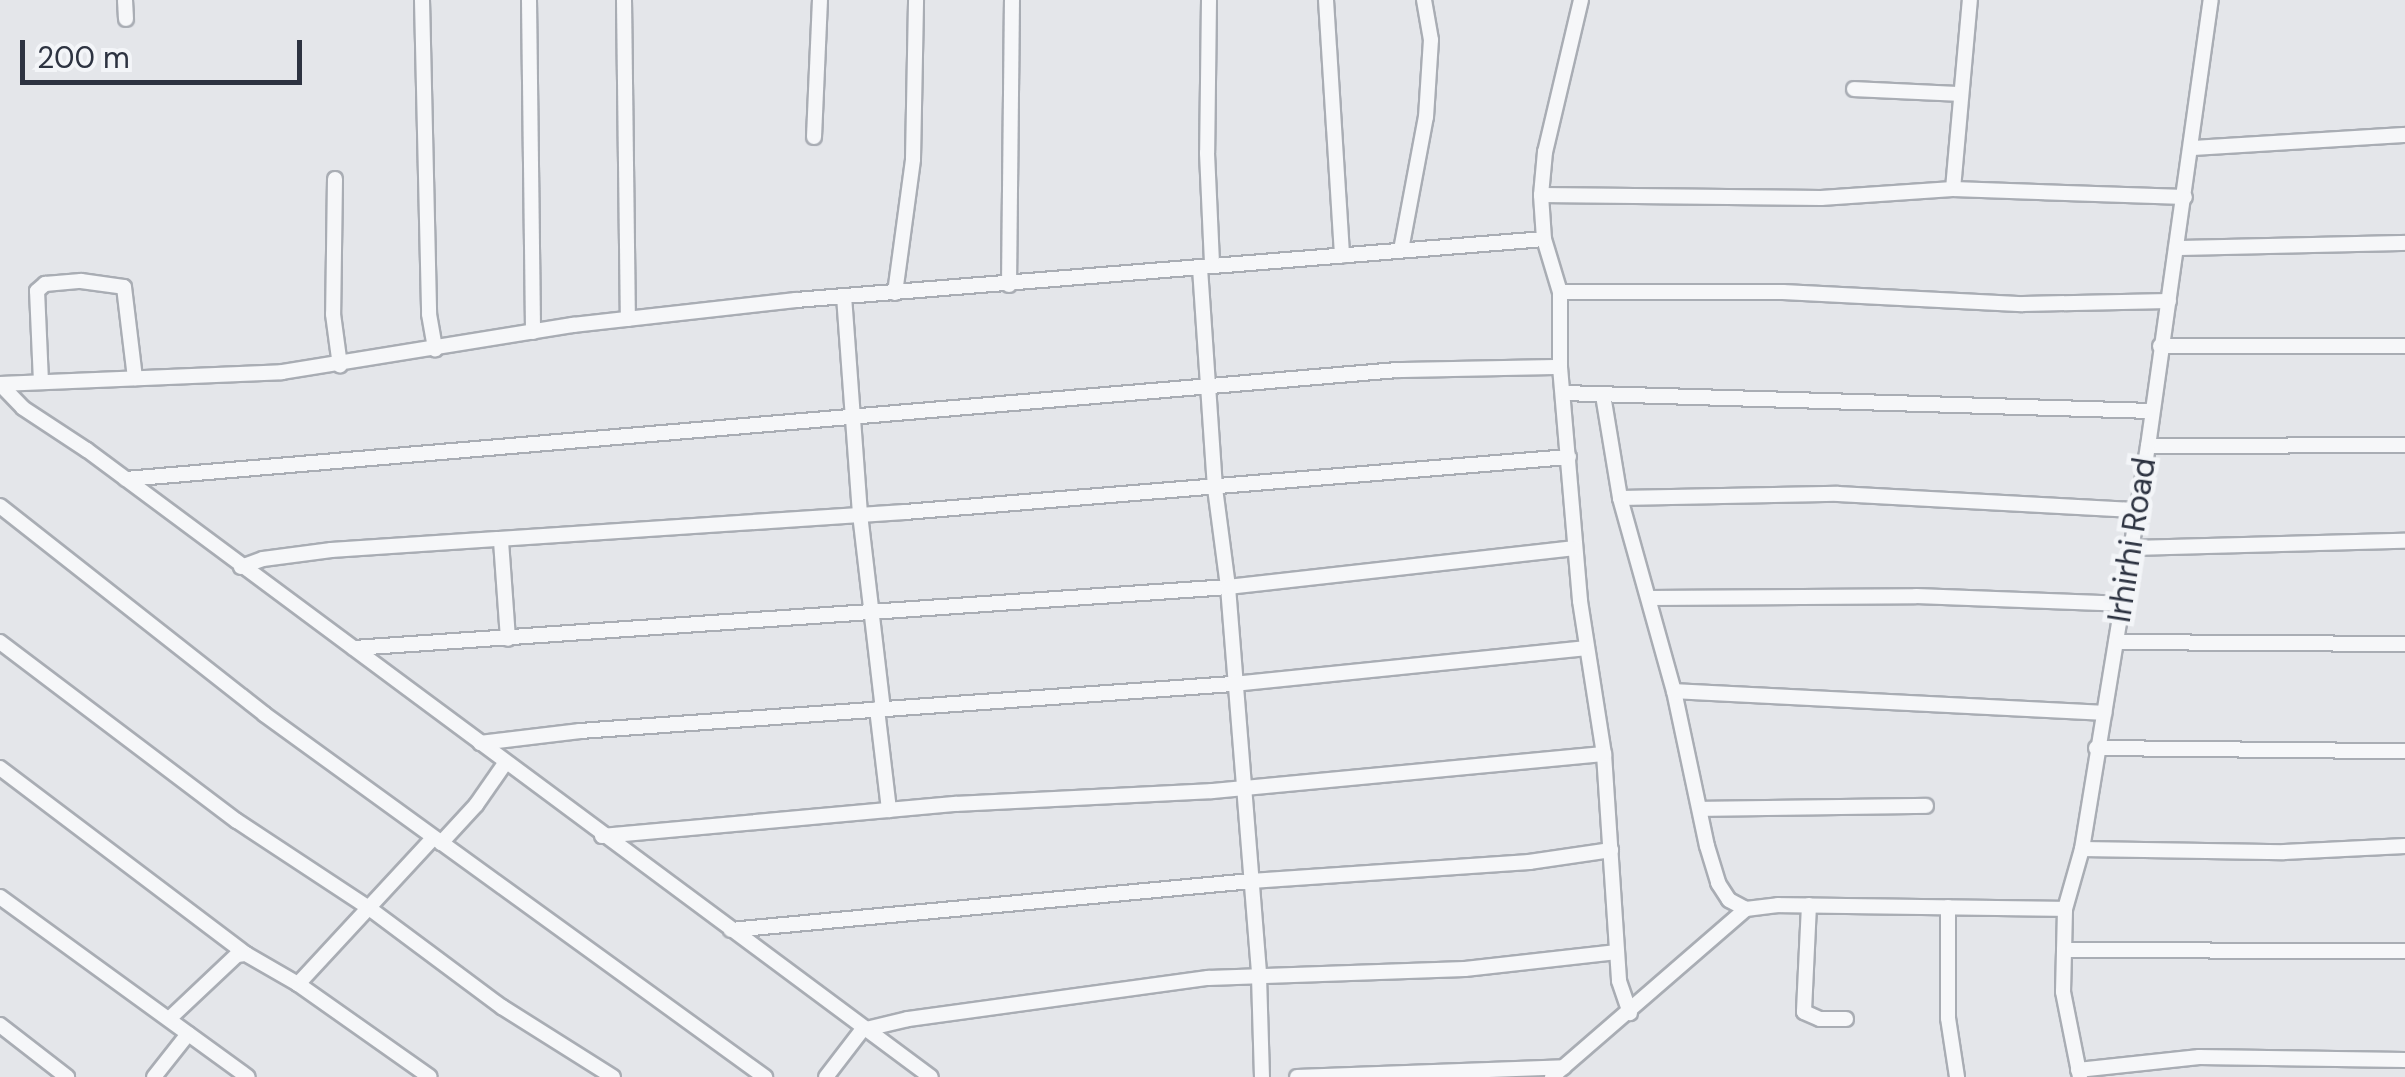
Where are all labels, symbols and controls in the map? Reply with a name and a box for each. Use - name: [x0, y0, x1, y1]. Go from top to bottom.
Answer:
- scale bar: [25, 20, 308, 82]
- text: 200 m: [37, 38, 130, 77]
- street label: Irhirhi Road: [2100, 455, 2164, 625]

